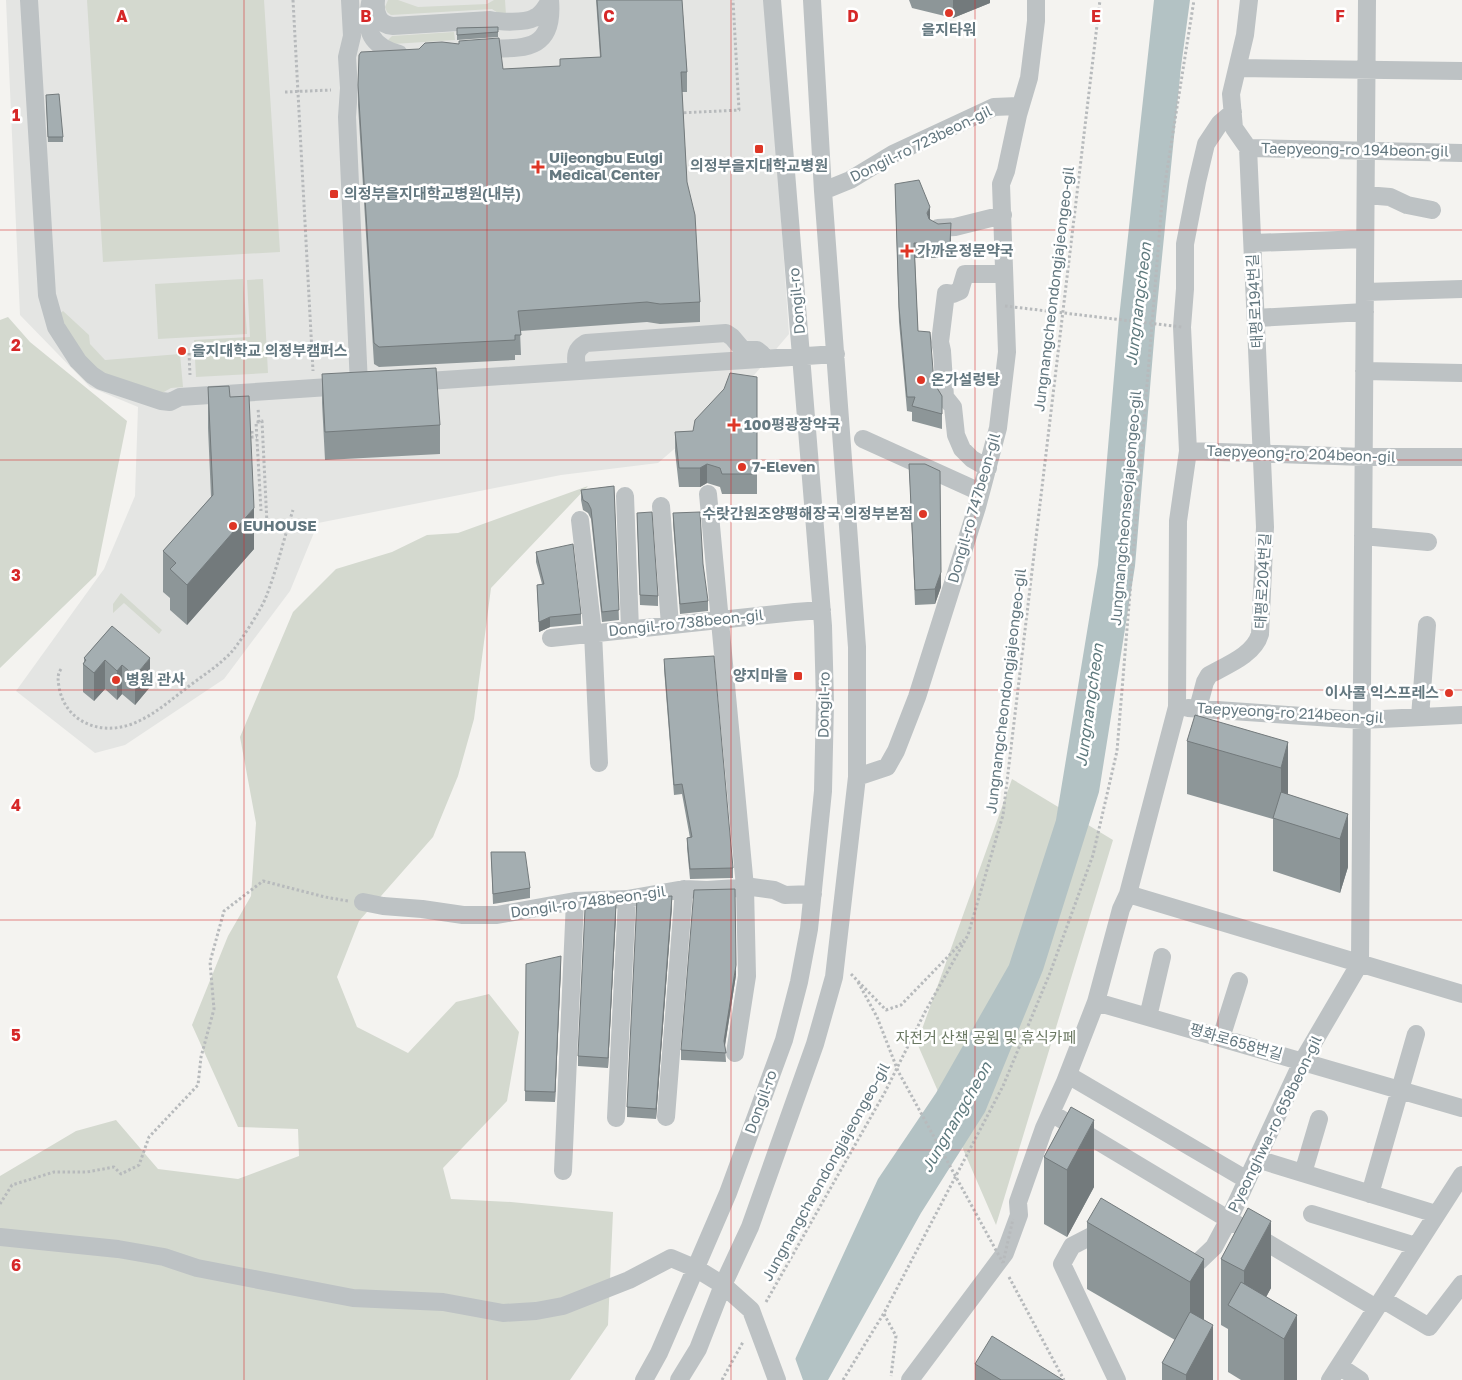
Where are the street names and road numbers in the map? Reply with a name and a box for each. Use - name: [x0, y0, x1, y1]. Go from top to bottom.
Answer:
- street label: Dongil-ro 723beon-gil: [847, 101, 995, 185]
- street label: Taepyeong-ro 194beon-gil: [1261, 138, 1449, 160]
- street label: Jungnangcheondongjajeongeo-gil: [1029, 165, 1077, 413]
- street label: 태평로194번길: [1243, 253, 1265, 349]
- street label: Dongil-ro: [784, 267, 808, 335]
- street label: Jungnangcheonseojajeongeo-gil: [1106, 389, 1144, 626]
- street label: Dongil-ro 747beon-gil: [943, 430, 1003, 585]
- street label: Taepyeong-ro 204beon-gil: [1206, 441, 1396, 465]
- street label: 태평로204번길: [1250, 532, 1274, 629]
- street label: Jungnangcheondongjajeongeo-gil: [981, 567, 1029, 815]
- street label: Dongil-ro 738beon-gil: [607, 605, 765, 639]
- street label: Dongil-ro: [813, 672, 833, 738]
- street label: Taepyeong-ro 214beon-gil: [1196, 698, 1384, 726]
- street label: Dongil-ro 748beon-gil: [509, 881, 667, 921]
- street label: 평화로658번길: [1188, 1019, 1285, 1063]
- street label: Pyeonghwa-ro 658beon-gil: [1223, 1032, 1325, 1215]
- street label: Jungnangcheondongjajeongeo-gil: [757, 1059, 893, 1284]
- street label: Dongil-ro: [740, 1067, 780, 1136]

